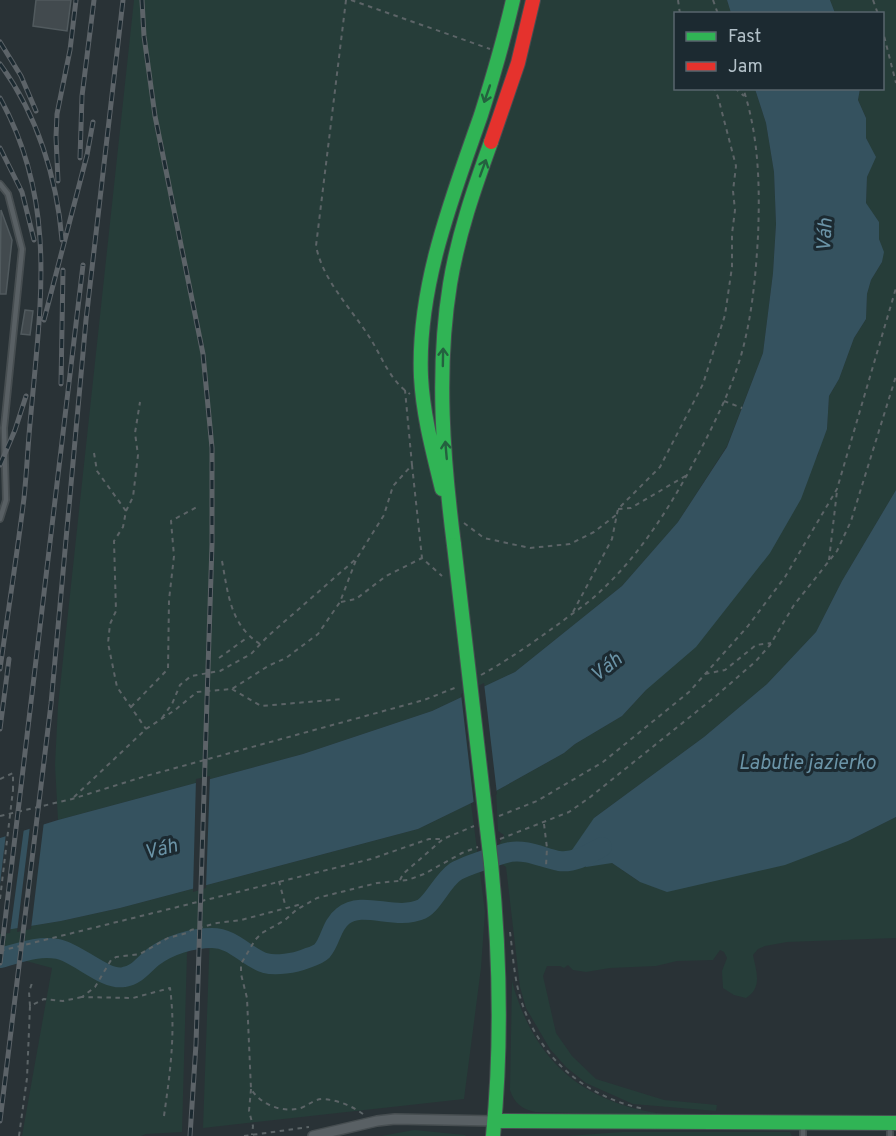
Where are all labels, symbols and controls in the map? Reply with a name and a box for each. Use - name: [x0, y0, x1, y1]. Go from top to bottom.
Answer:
- legend: [674, 12, 884, 90]
- text: Fast: [728, 26, 761, 49]
- text: Jam: [728, 56, 763, 79]
- one-way arrow: [481, 84, 492, 103]
- one-way arrow: [478, 159, 489, 177]
- water label: Váh: [812, 217, 840, 252]
- one-way arrow: [437, 348, 449, 368]
- one-way arrow: [440, 441, 451, 461]
- water label: Váh: [586, 647, 628, 689]
- water label: Labutie jazierko: [738, 751, 876, 777]
- water label: Váh: [142, 833, 181, 867]

